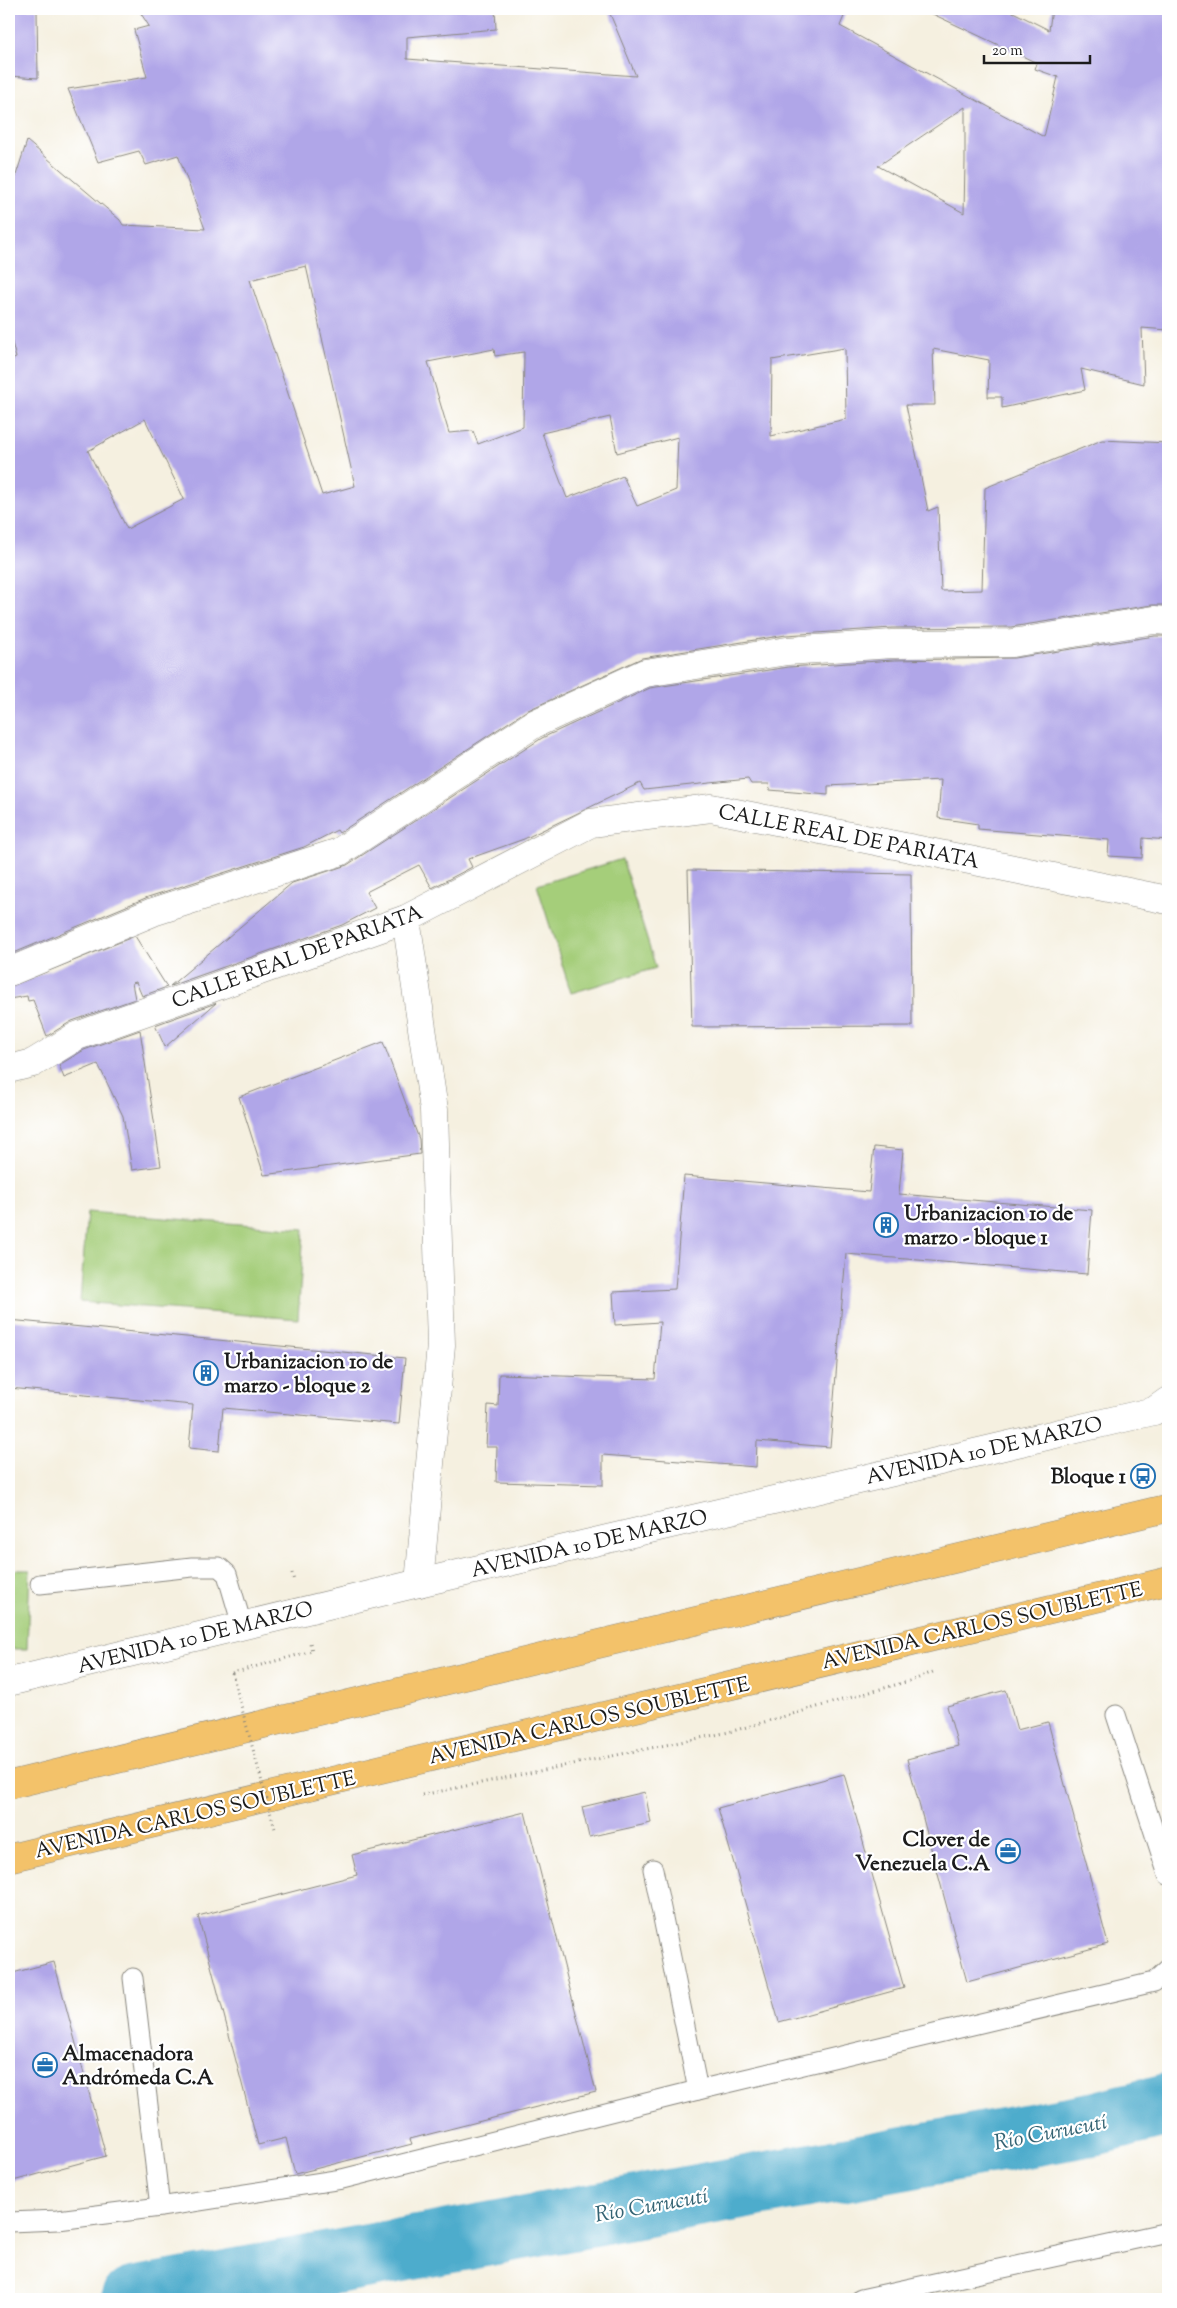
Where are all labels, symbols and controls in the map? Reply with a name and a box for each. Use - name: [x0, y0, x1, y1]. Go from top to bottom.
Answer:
- scale bar: [984, 32, 1091, 64]
- text: 20 m: [992, 41, 1023, 62]
- street label: CALLE REAL DE PARIATA: [715, 798, 982, 878]
- street label: CALLE REAL DE PARIATA: [168, 898, 428, 1017]
- place label: Urbanizacion 10 de marzo - bloque 1: [904, 1200, 1074, 1254]
- building icon: Urbanizacion 10 de marzo - bloque 1: [873, 1212, 899, 1238]
- place label: Urbanizacion 10 de marzo - bloque 2: [224, 1348, 394, 1402]
- building icon: Urbanizacion 10 de marzo - bloque 2: [193, 1360, 219, 1386]
- street label: AVENIDA 10 DE MARZO: [863, 1410, 1106, 1494]
- place label: Bloque 1: [1051, 1463, 1127, 1493]
- bus stop icon: Bloque 1: [1130, 1463, 1156, 1489]
- street label: AVENIDA 10 DE MARZO: [468, 1503, 711, 1587]
- street label: AVENIDA CARLOS SOUBLETTE: [819, 1575, 1146, 1679]
- street label: AVENIDA 10 DE MARZO: [74, 1595, 317, 1683]
- street label: AVENIDA CARLOS SOUBLETTE: [426, 1670, 753, 1774]
- street label: AVENIDA CARLOS SOUBLETTE: [32, 1764, 359, 1868]
- place label: Clover de Venezuela C.A: [855, 1826, 991, 1880]
- office icon: Clover de Venezuela C.A: [995, 1838, 1021, 1864]
- place label: Almacenadora Andrómeda C.A: [62, 2040, 215, 2094]
- office icon: Almacenadora Andrómeda C.A: [32, 2052, 58, 2078]
- water label: Río Curucutí: [992, 2107, 1110, 2161]
- water label: Río Curucutí: [593, 2181, 711, 2233]

